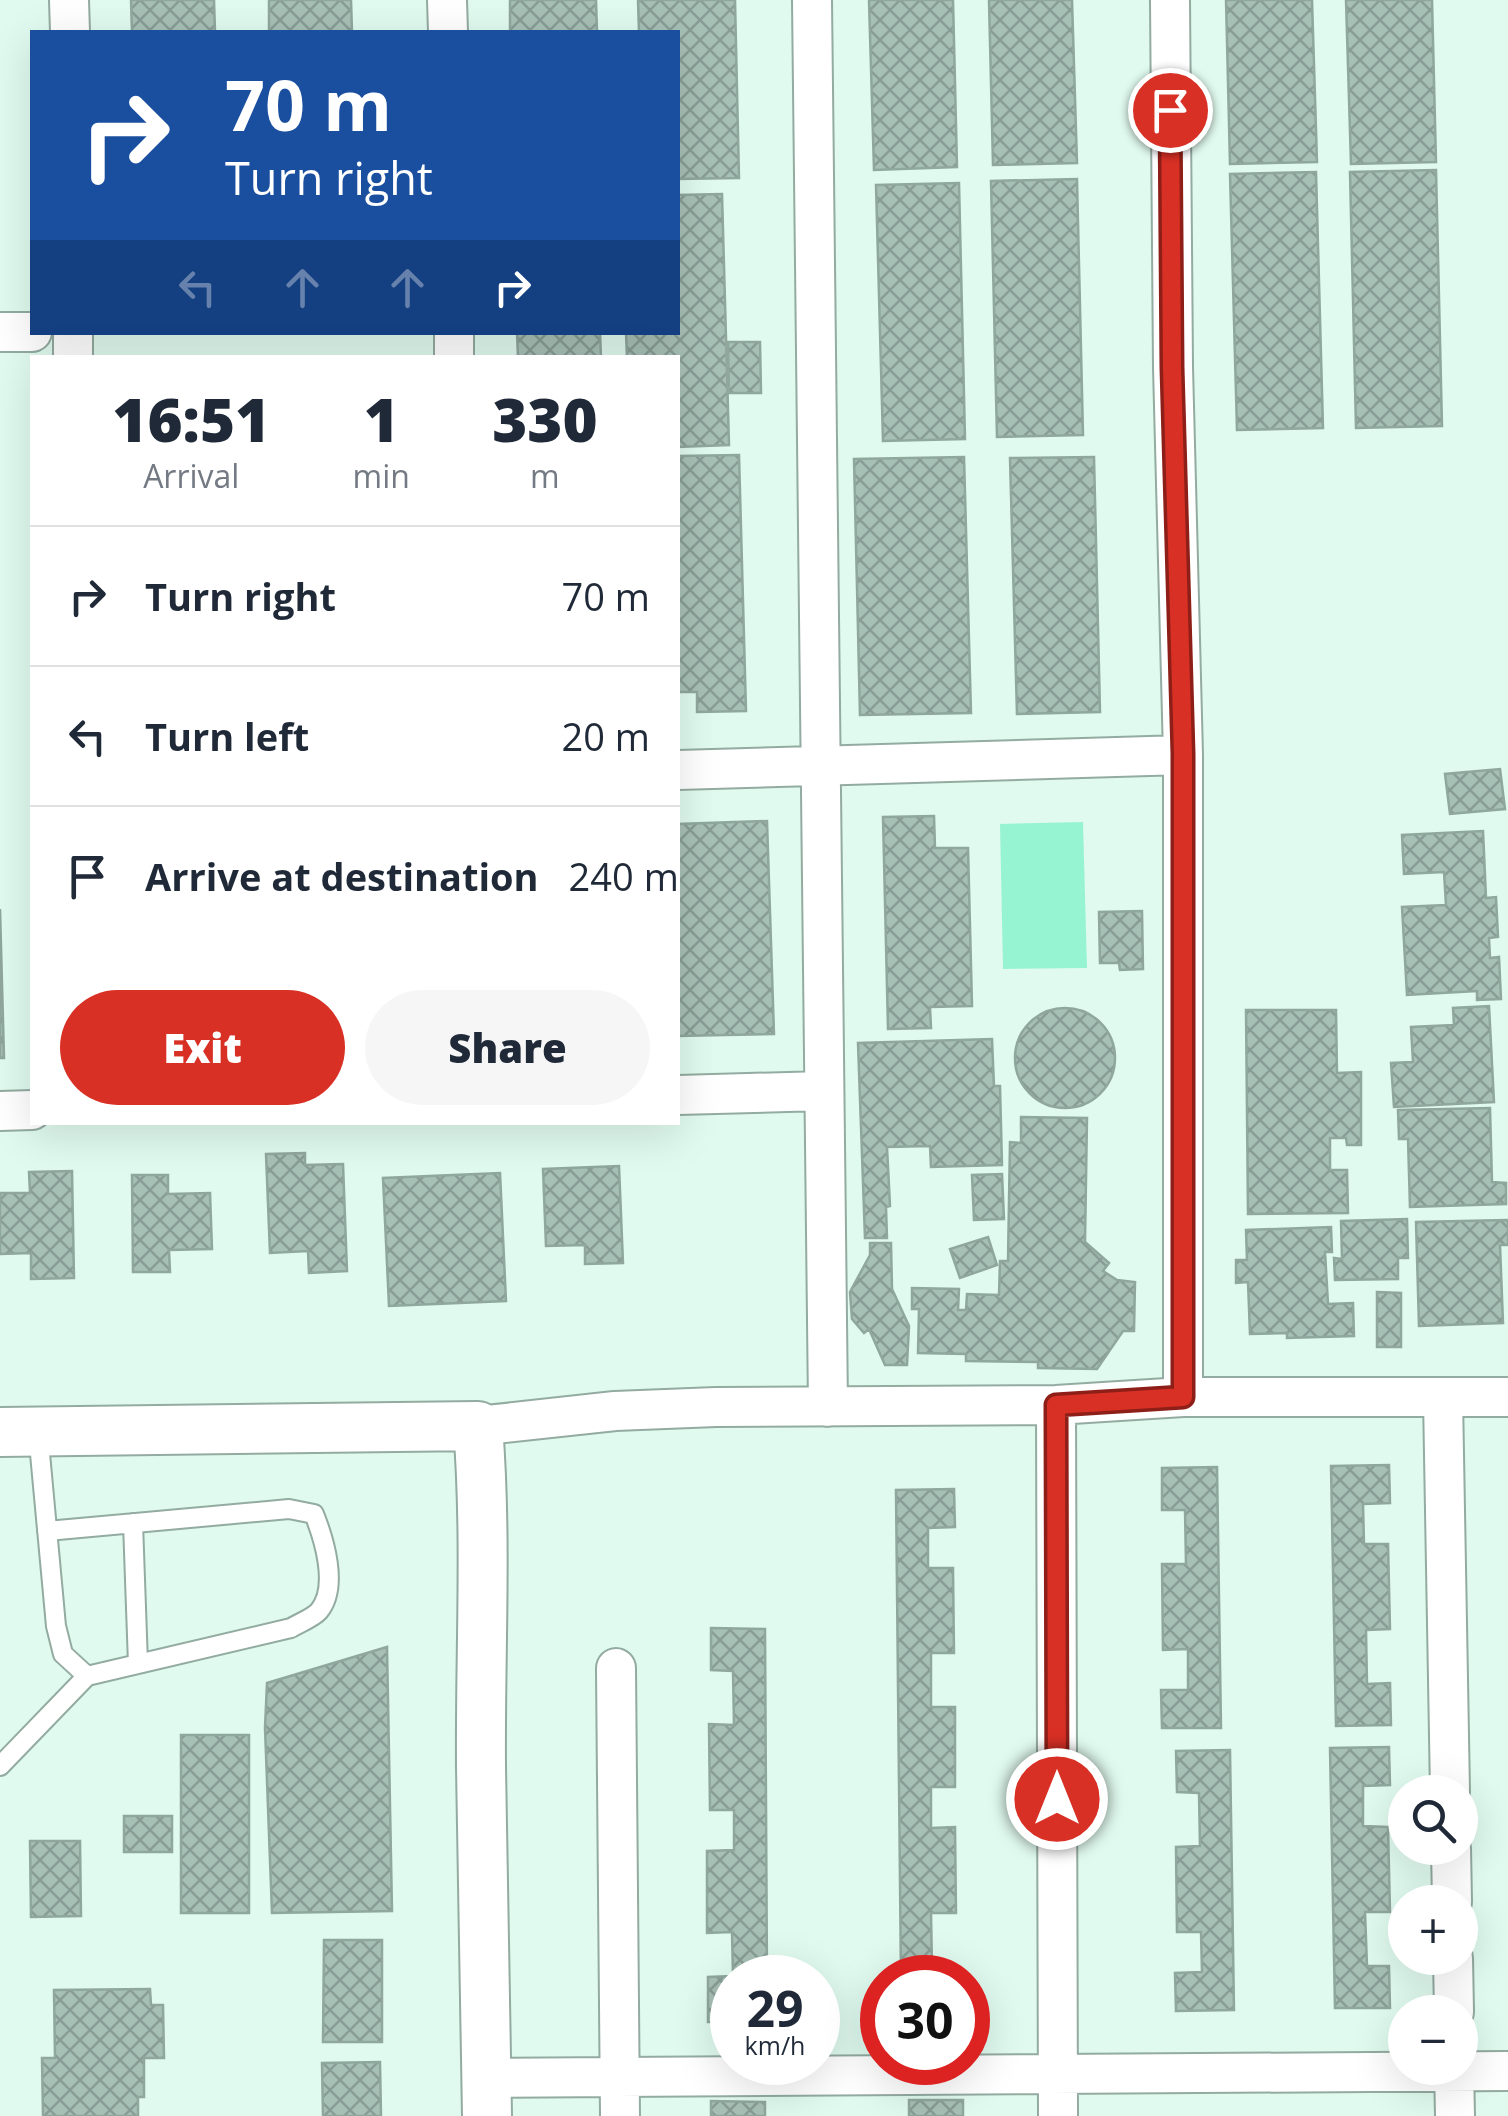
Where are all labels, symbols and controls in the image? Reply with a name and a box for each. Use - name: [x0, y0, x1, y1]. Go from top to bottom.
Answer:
- text: 70 m: [225, 56, 392, 152]
- pin: [1128, 68, 1213, 153]
- icon: right: [60, 70, 190, 200]
- icon: arrive: [1143, 83, 1198, 138]
- text: Turn right: [225, 147, 433, 208]
- icon: left: [170, 260, 225, 315]
- icon: ahead: [275, 260, 330, 315]
- icon: ahead: [380, 260, 435, 315]
- icon: right: [485, 260, 540, 315]
- text: 16:51: [112, 378, 270, 460]
- text: 1: [364, 378, 399, 460]
- text: 330: [492, 378, 598, 460]
- text: Arrival: [143, 454, 239, 497]
- text: min: [353, 454, 410, 497]
- text: m: [530, 454, 560, 497]
- icon: right: [60, 569, 115, 624]
- text: Turn right: [145, 570, 336, 622]
- text: 70 m: [561, 570, 650, 622]
- icon: left: [60, 709, 115, 764]
- text: Turn left: [145, 710, 309, 762]
- text: 20 m: [561, 710, 650, 762]
- icon: arrive: [60, 849, 115, 904]
- text: Arrive at destination: [145, 850, 539, 902]
- text: 240 m: [569, 850, 679, 902]
- button: Exit: [60, 990, 345, 1105]
- button: Share: [365, 990, 650, 1105]
- position arrow: [1005, 1747, 1109, 1851]
- map controls: [1388, 1775, 1478, 2085]
- button: search: [1388, 1775, 1478, 1865]
- button: +: [1388, 1885, 1478, 1975]
- speed limit sign: 30: [860, 1955, 990, 2085]
- text: 29: [746, 1974, 804, 2042]
- button: −: [1388, 1995, 1478, 2085]
- text: km/h: [745, 2028, 805, 2062]

